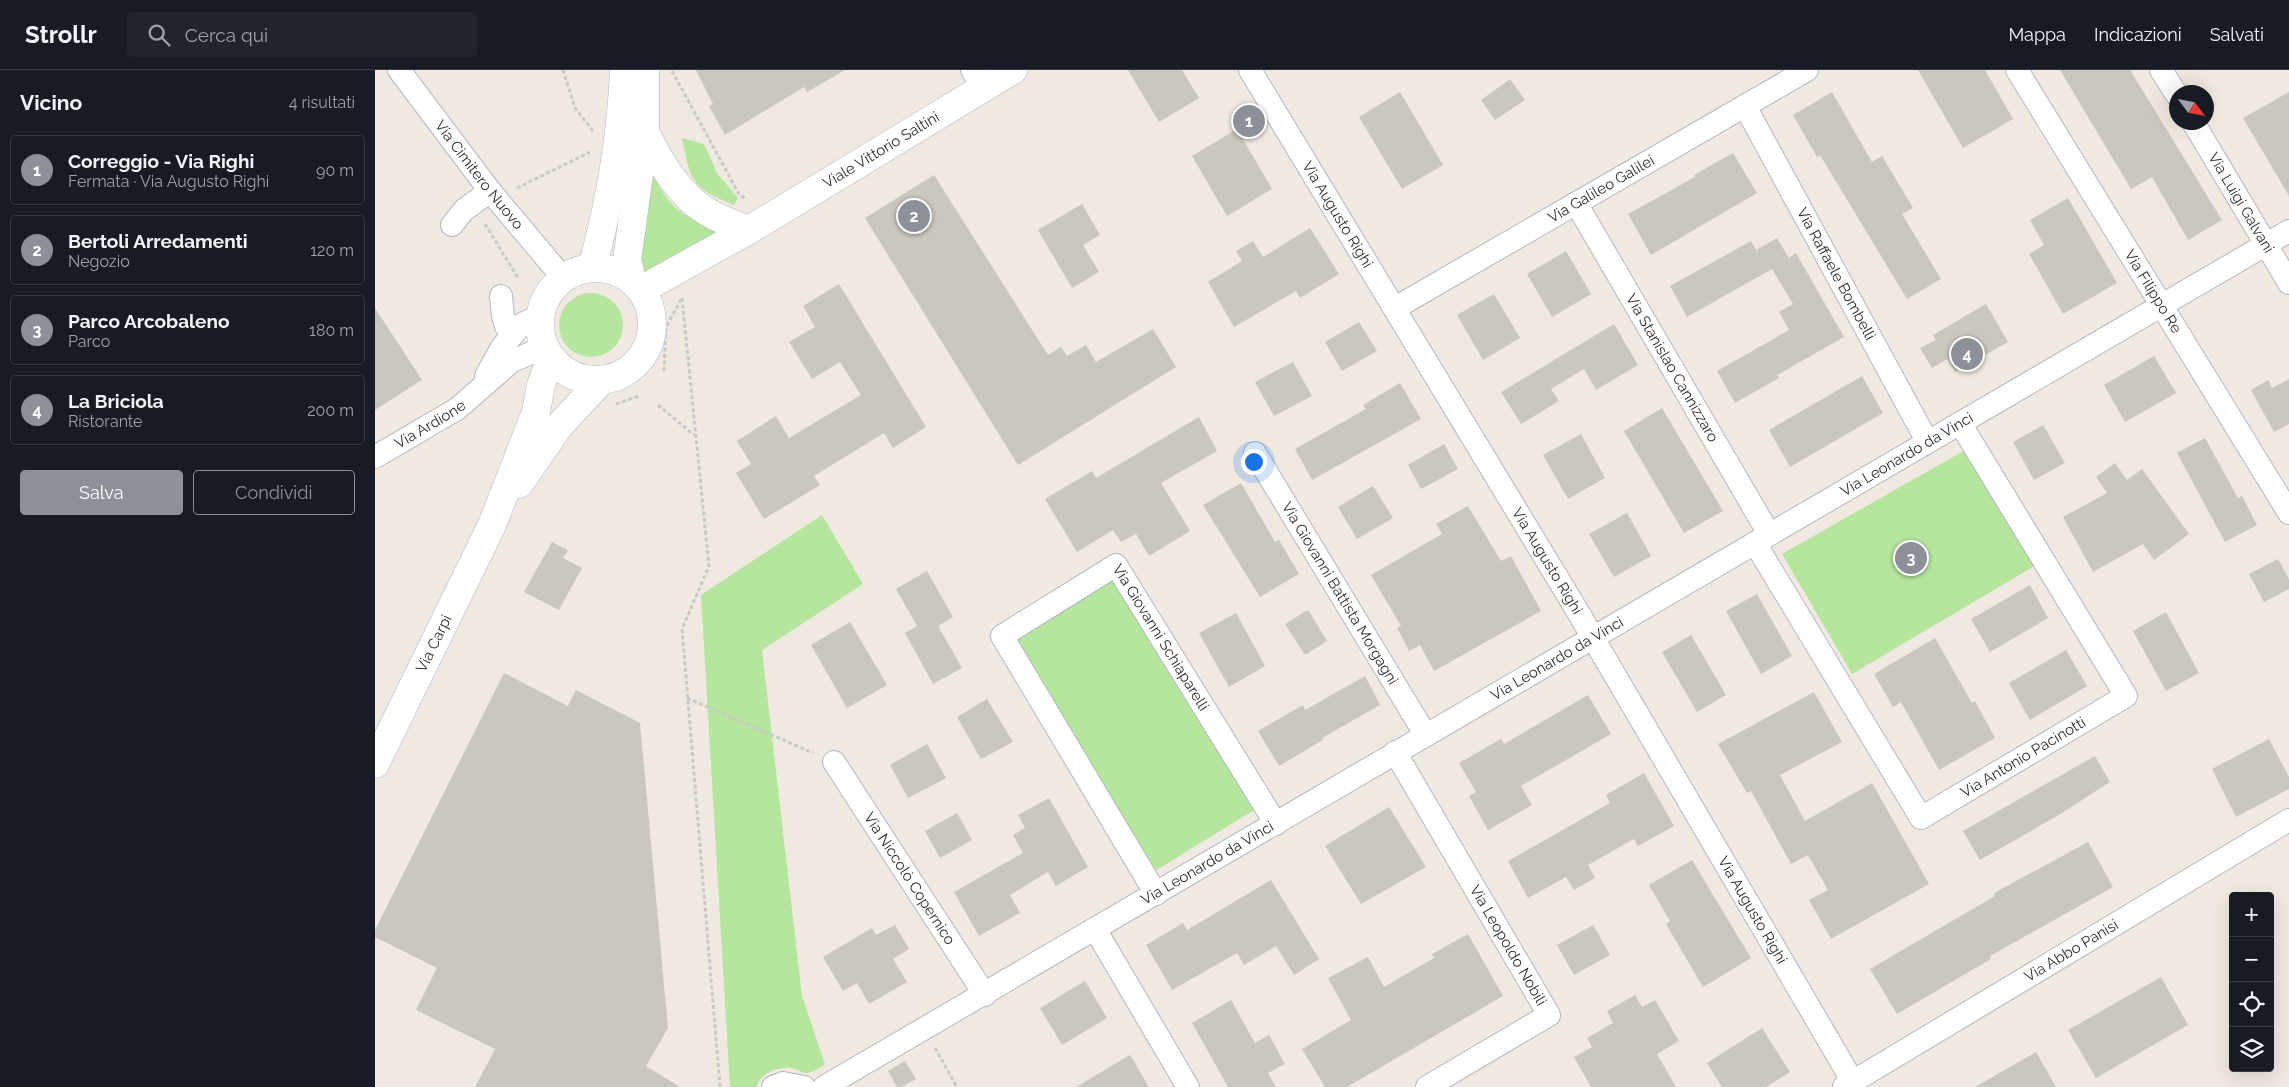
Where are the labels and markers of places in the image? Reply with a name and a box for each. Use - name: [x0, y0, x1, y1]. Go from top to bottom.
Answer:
- pin: 1: [1233, 102, 1265, 140]
- pin: 2: [898, 197, 930, 235]
- pin: 4: [1951, 335, 1983, 373]
- pin: 3: [1895, 539, 1927, 577]

